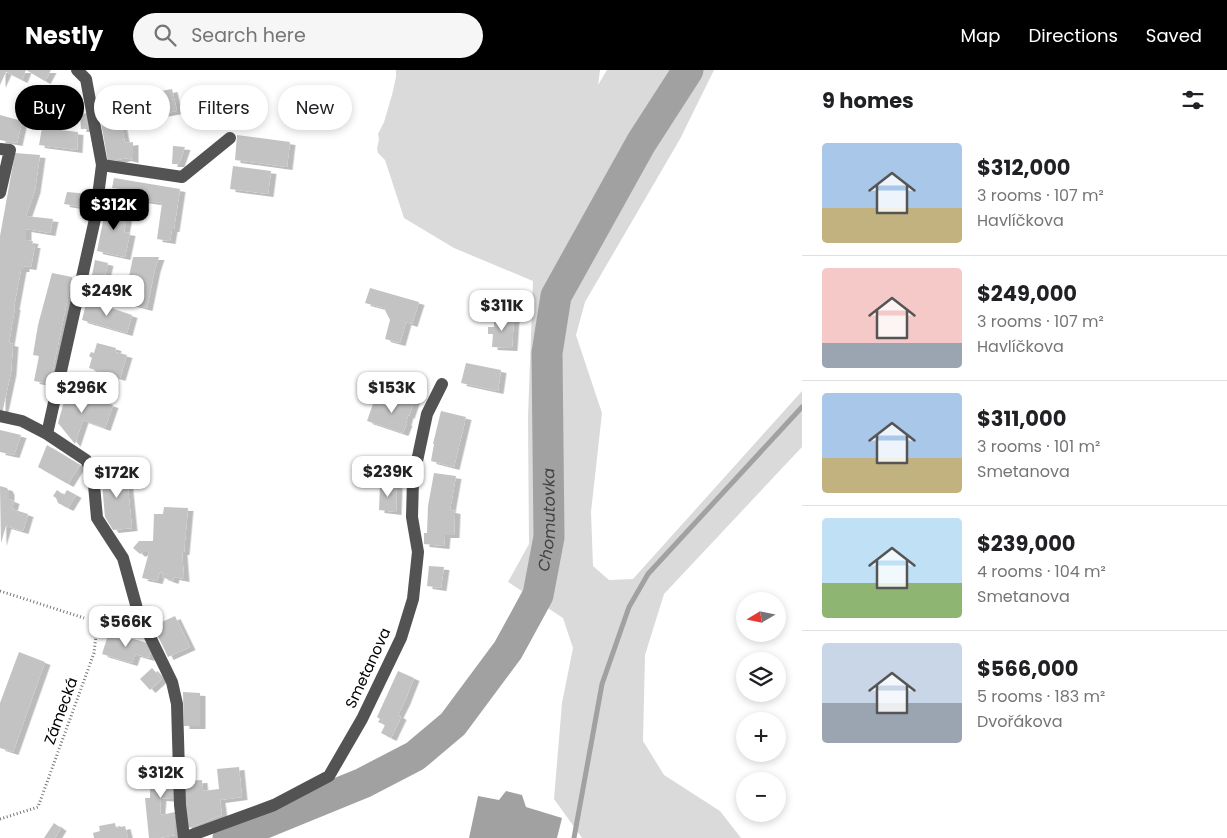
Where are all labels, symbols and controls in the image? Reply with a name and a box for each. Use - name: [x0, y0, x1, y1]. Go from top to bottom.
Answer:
- search box: [133, 13, 483, 58]
- text: Nestly: [25, 19, 103, 52]
- icon: search: [151, 21, 179, 49]
- text: Search here: [191, 22, 306, 49]
- text: Map: [961, 23, 1000, 48]
- text: Directions: [1028, 23, 1118, 48]
- text: Saved: [1146, 23, 1202, 48]
- chip: Buy: [15, 85, 84, 130]
- chip: Rent: [94, 85, 170, 130]
- chip: Filters: [180, 85, 268, 130]
- chip: New: [278, 85, 352, 130]
- text: 9 homes: [822, 86, 914, 115]
- icon: filters: [1179, 86, 1207, 114]
- text: $312,000: [977, 153, 1071, 182]
- icon: home: [862, 163, 922, 223]
- text: 3 rooms · 107 m²: [977, 184, 1104, 207]
- pin: $312K: [79, 189, 149, 231]
- text: $312K: [91, 193, 137, 216]
- text: Havlíčkova: [977, 209, 1064, 232]
- pin: $249K: [72, 274, 142, 317]
- text: $249K: [81, 279, 133, 302]
- text: $249,000: [977, 279, 1077, 308]
- icon: home: [862, 288, 922, 348]
- pin: $311K: [467, 290, 537, 332]
- text: $311K: [480, 294, 524, 317]
- text: 3 rooms · 107 m²: [977, 310, 1104, 333]
- text: Havlíčkova: [977, 335, 1064, 358]
- pin: $296K: [47, 372, 117, 414]
- pin: $153K: [357, 372, 427, 414]
- text: $296K: [57, 376, 107, 399]
- text: $153K: [368, 376, 416, 399]
- text: $311,000: [977, 404, 1066, 433]
- icon: home: [862, 413, 922, 473]
- text: 3 rooms · 101 m²: [977, 435, 1100, 458]
- pin: $172K: [82, 456, 152, 499]
- pin: $239K: [353, 456, 423, 498]
- text: $239K: [363, 460, 413, 483]
- text: Smetanova: [977, 460, 1070, 483]
- text: $172K: [94, 461, 140, 484]
- water label: Chomutovka: [532, 468, 561, 573]
- text: $239,000: [977, 529, 1076, 558]
- icon: home: [862, 538, 922, 598]
- text: 4 rooms · 104 m²: [977, 560, 1106, 583]
- text: Smetanova: [977, 585, 1070, 608]
- north arrow: [736, 592, 786, 642]
- map controls: [736, 592, 786, 822]
- pin: $566K: [91, 606, 161, 648]
- text: $566K: [100, 610, 152, 633]
- street label: Smetanova: [340, 624, 395, 712]
- button: layers: [736, 652, 786, 702]
- text: $566,000: [977, 654, 1078, 683]
- icon: home: [862, 663, 922, 723]
- street label: Zámecká: [39, 674, 82, 747]
- text: 5 rooms · 183 m²: [977, 685, 1105, 708]
- text: Dvořákova: [977, 710, 1063, 733]
- button: +: [736, 712, 786, 762]
- pin: $312K: [126, 756, 196, 799]
- text: $312K: [138, 761, 184, 784]
- button: −: [736, 772, 786, 822]

